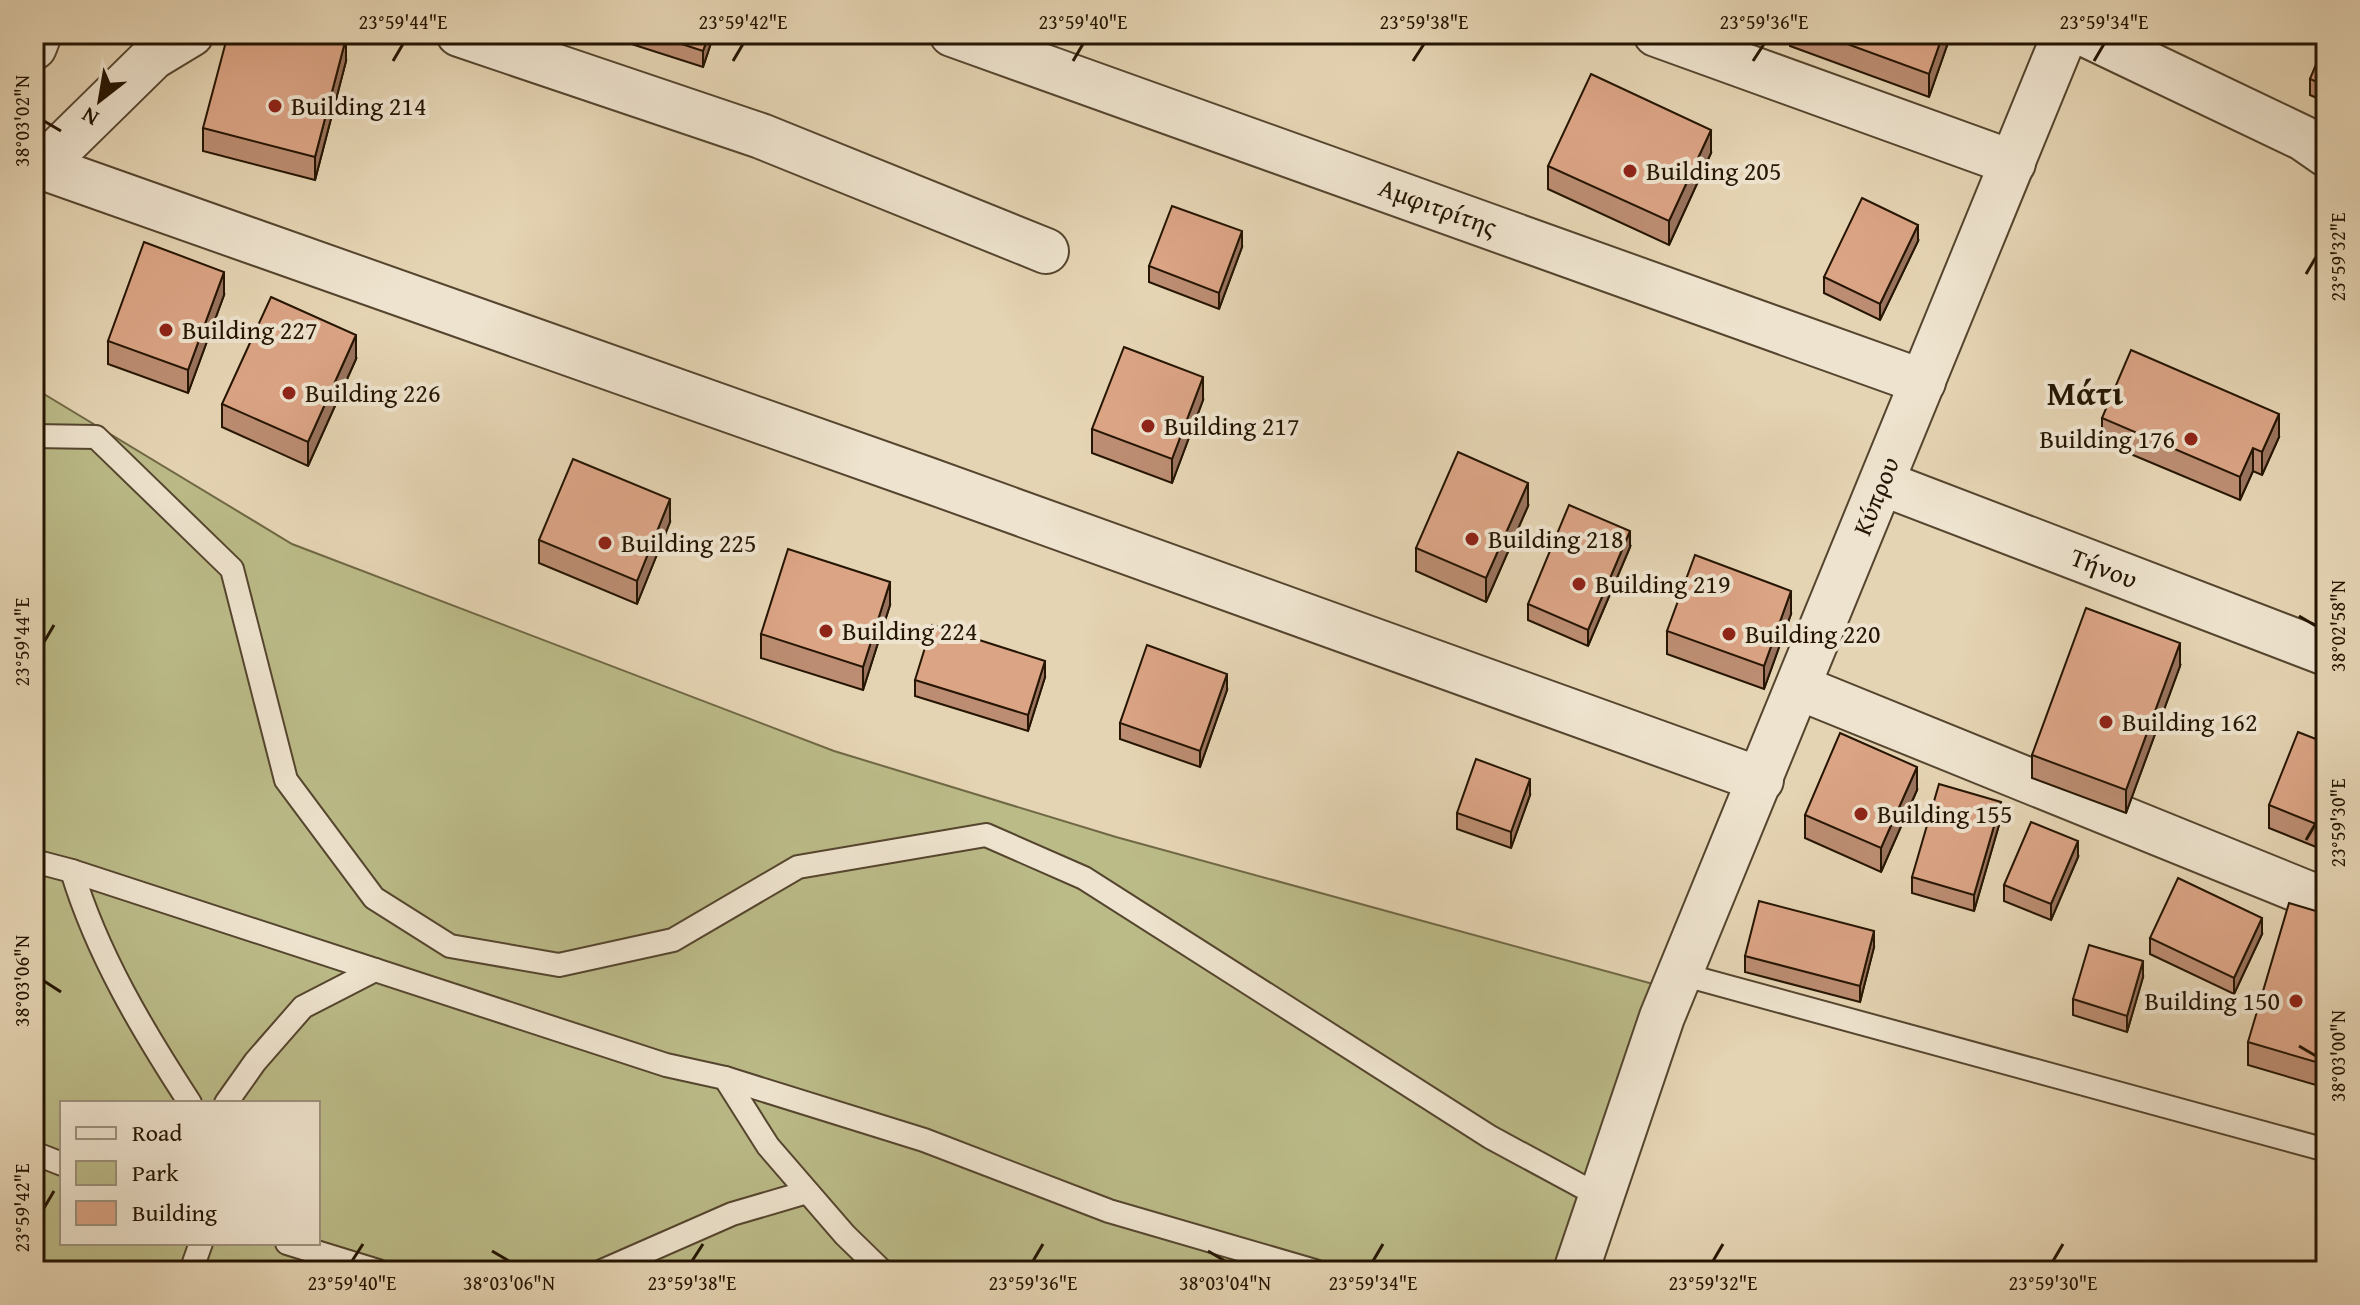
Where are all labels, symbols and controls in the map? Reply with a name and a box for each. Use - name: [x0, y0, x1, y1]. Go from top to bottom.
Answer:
- text: 23°59'44"E: [359, 7, 447, 36]
- text: 23°59'42"E: [699, 7, 787, 36]
- text: 23°59'40"E: [1039, 7, 1127, 36]
- text: 23°59'38"E: [1380, 7, 1468, 36]
- text: 23°59'36"E: [1720, 7, 1808, 36]
- text: 23°59'34"E: [2060, 7, 2148, 36]
- north arrow: [60, 60, 140, 140]
- text: 38°03'02"N: [7, 75, 36, 167]
- place label: Building 214: [291, 86, 426, 125]
- marker: Building 214: [266, 97, 284, 115]
- text: N: [75, 99, 104, 135]
- place label: Building 205: [1646, 151, 1781, 190]
- marker: Building 205: [1621, 162, 1639, 180]
- street label: Αμφιτρίτης: [1374, 167, 1503, 246]
- text: 23°59'32"E: [2323, 213, 2352, 301]
- place label: Building 227: [182, 310, 317, 349]
- marker: Building 227: [157, 321, 175, 339]
- district label: Μάτι: [2047, 368, 2124, 417]
- place label: Building 226: [305, 373, 440, 412]
- marker: Building 226: [280, 384, 298, 402]
- place label: Building 217: [1164, 406, 1299, 445]
- marker: Building 217: [1139, 417, 1157, 435]
- place label: Building 176: [2040, 419, 2175, 458]
- marker: Building 176: [2182, 430, 2200, 448]
- street label: Κύπρου: [1842, 451, 1909, 541]
- place label: Building 218: [1488, 519, 1623, 558]
- place label: Building 225: [621, 523, 756, 562]
- marker: Building 218: [1463, 530, 1481, 548]
- marker: Building 225: [596, 534, 614, 552]
- street label: Τήνου: [2065, 537, 2143, 598]
- place label: Building 219: [1595, 564, 1730, 603]
- marker: Building 219: [1570, 575, 1588, 593]
- text: 38°02'58"N: [2323, 580, 2352, 672]
- text: 23°59'44"E: [7, 598, 36, 686]
- place label: Building 224: [842, 611, 977, 650]
- place label: Building 220: [1745, 614, 1880, 653]
- marker: Building 224: [817, 622, 835, 640]
- marker: Building 220: [1720, 625, 1738, 643]
- place label: Building 162: [2122, 702, 2257, 741]
- marker: Building 162: [2097, 713, 2115, 731]
- text: 23°59'30"E: [2323, 779, 2352, 867]
- place label: Building 155: [1877, 794, 2012, 833]
- marker: Building 155: [1852, 805, 1870, 823]
- text: 38°03'06"N: [7, 935, 36, 1027]
- place label: Building 150: [2145, 981, 2280, 1020]
- marker: Building 150: [2287, 992, 2305, 1010]
- text: 38°03'00"N: [2323, 1010, 2352, 1102]
- legend: [60, 1101, 320, 1245]
- text: Road: [132, 1115, 182, 1150]
- text: Park: [132, 1155, 179, 1190]
- text: 23°59'42"E: [7, 1164, 36, 1252]
- text: Building: [132, 1195, 217, 1230]
- text: 23°59'40"E: [308, 1268, 396, 1297]
- text: 38°03'06"N: [463, 1268, 555, 1297]
- text: 23°59'38"E: [648, 1268, 736, 1297]
- text: 23°59'36"E: [989, 1268, 1077, 1297]
- text: 38°03'04"N: [1179, 1268, 1271, 1297]
- text: 23°59'34"E: [1329, 1268, 1417, 1297]
- text: 23°59'32"E: [1669, 1268, 1757, 1297]
- text: 23°59'30"E: [2009, 1268, 2097, 1297]

